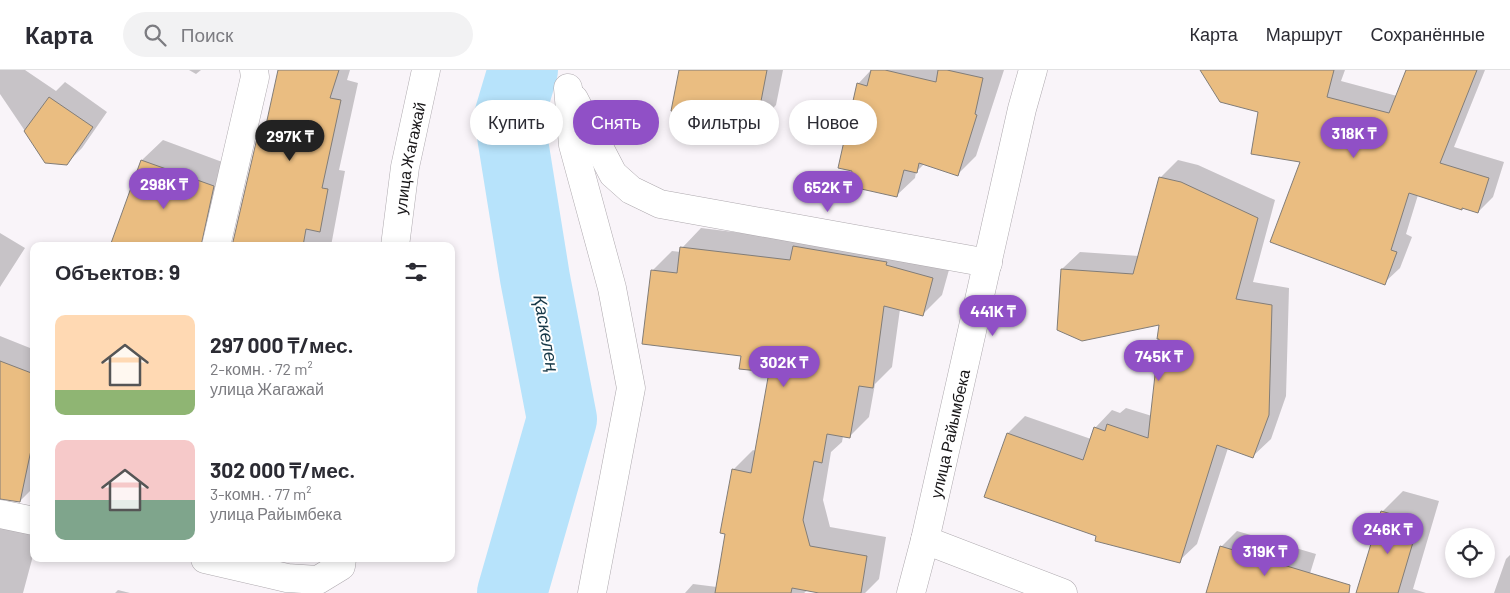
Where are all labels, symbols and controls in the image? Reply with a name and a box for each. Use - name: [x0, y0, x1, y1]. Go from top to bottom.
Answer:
- search box: [123, 12, 473, 57]
- text: Карта: [25, 20, 93, 49]
- icon: search: [141, 21, 169, 49]
- text: Поиск: [181, 23, 233, 46]
- text: Карта: [1190, 23, 1238, 45]
- text: Маршрут: [1266, 23, 1342, 45]
- text: Сохранённые: [1370, 23, 1485, 45]
- street label: улица Жагажай: [390, 100, 428, 215]
- chip: Купить: [470, 100, 563, 145]
- chip: Снять: [573, 100, 659, 145]
- chip: Фильтры: [669, 100, 779, 145]
- chip: Новое: [789, 100, 877, 145]
- pin: 318K ₸: [1313, 116, 1395, 159]
- pin: 297K ₸: [249, 119, 331, 162]
- text: 318K ₸: [1332, 123, 1376, 142]
- text: 297K ₸: [266, 126, 314, 145]
- pin: 298K ₸: [123, 168, 205, 210]
- pin: 652K ₸: [787, 170, 869, 213]
- text: 298K ₸: [140, 174, 188, 193]
- text: 652K ₸: [804, 177, 852, 196]
- icon: filters: [402, 258, 430, 286]
- text: Объектов: 9: [55, 259, 180, 284]
- water label: Қаскелең: [529, 293, 565, 373]
- pin: 441K ₸: [952, 294, 1034, 337]
- text: 441K ₸: [970, 301, 1016, 320]
- text: 297 000 ₸/мес.: [210, 332, 353, 357]
- icon: home: [95, 335, 155, 395]
- pin: 745K ₸: [1118, 340, 1200, 382]
- pin: 302K ₸: [743, 346, 825, 388]
- text: 745K ₸: [1135, 346, 1183, 365]
- text: 302K ₸: [760, 352, 808, 371]
- text: 2-комн. · 72 m²: [210, 359, 313, 378]
- street label: улица Райымбека: [925, 367, 973, 500]
- text: улица Жагажай: [210, 379, 324, 398]
- text: 302 000 ₸/мес.: [210, 457, 355, 482]
- icon: home: [95, 460, 155, 520]
- text: 3-комн. · 77 m²: [210, 484, 311, 503]
- text: улица Райымбека: [210, 504, 342, 523]
- pin: 246K ₸: [1347, 512, 1429, 555]
- text: 246K ₸: [1363, 519, 1413, 538]
- map controls: [1445, 528, 1495, 578]
- button: locate: [1445, 528, 1495, 578]
- pin: 319K ₸: [1224, 534, 1306, 577]
- text: 319K ₸: [1243, 541, 1287, 560]

